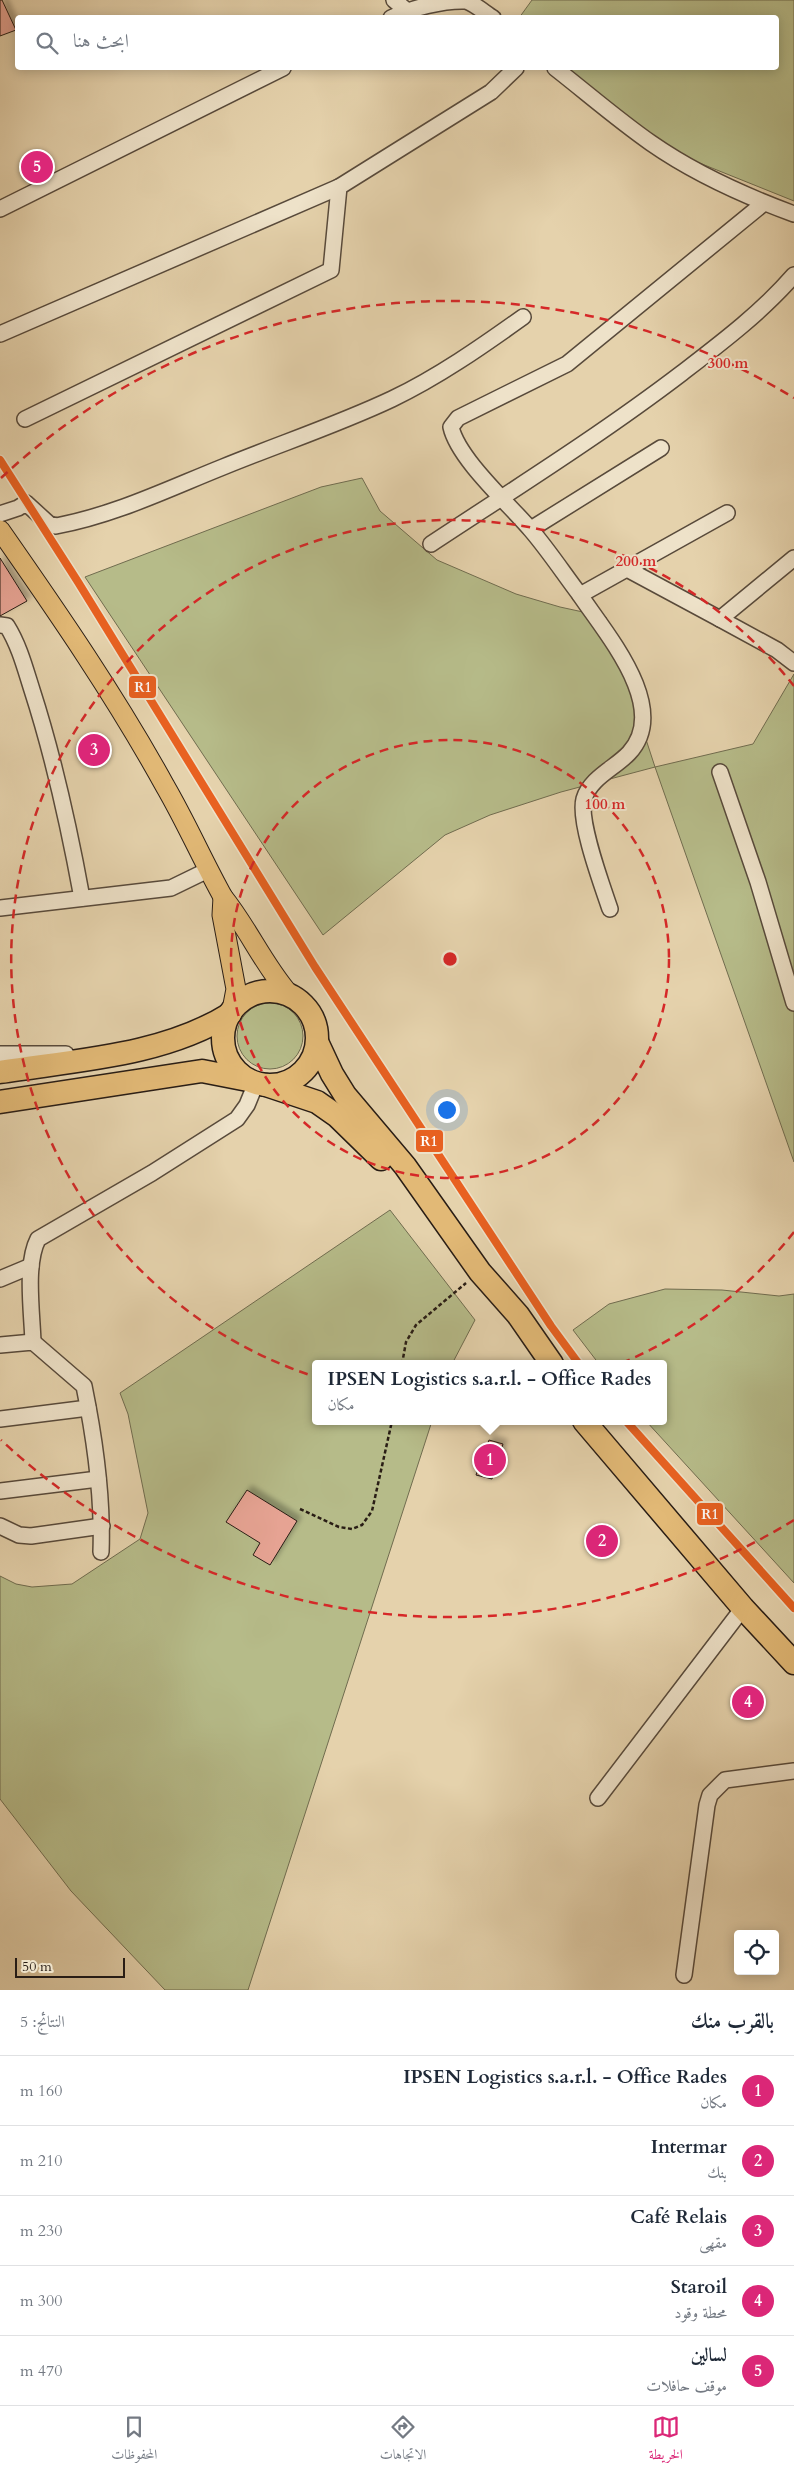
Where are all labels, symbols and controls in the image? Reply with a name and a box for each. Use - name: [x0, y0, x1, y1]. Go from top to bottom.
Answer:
- search box: [15, 15, 779, 70]
- text: ابحث هنا: [73, 28, 129, 54]
- icon: search: [33, 29, 61, 57]
- pin: 5: [21, 148, 53, 186]
- text: 300 m: [708, 353, 749, 373]
- text: 200 m: [616, 551, 657, 571]
- line badge: R1: [128, 675, 157, 699]
- text: R1: [134, 678, 152, 697]
- pin: 3: [78, 731, 110, 769]
- text: 100 m: [585, 794, 626, 814]
- centre of rings: [441, 950, 459, 968]
- your location: [434, 1097, 460, 1123]
- line badge: R1: [415, 1129, 444, 1153]
- text: R1: [420, 1132, 438, 1151]
- popup: [312, 1360, 667, 1425]
- text: IPSEN Logistics s.a.r.l. - Office Rades: [328, 1366, 651, 1392]
- text: مكان: [328, 1394, 354, 1416]
- pin: 1: [474, 1441, 506, 1479]
- line badge: R1: [696, 1502, 724, 1526]
- text: R1: [701, 1505, 719, 1524]
- pin: 2: [586, 1522, 618, 1560]
- pin: 4: [732, 1683, 764, 1721]
- map controls: [734, 1930, 779, 1975]
- button: locate: [734, 1930, 779, 1975]
- scale bar: [15, 1955, 125, 1978]
- text: 50 m: [22, 1957, 52, 1976]
- text: بالقرب منك: [691, 2007, 774, 2036]
- text: النتائج: 5: [20, 2011, 65, 2033]
- text: IPSEN Logistics s.a.r.l. - Office Rades: [403, 2064, 727, 2090]
- text: 160 m: [20, 2080, 62, 2102]
- text: 1: [754, 2080, 762, 2102]
- text: مكان: [700, 2092, 727, 2114]
- text: Intermar: [651, 2134, 727, 2160]
- text: 210 m: [20, 2150, 62, 2172]
- text: 2: [754, 2150, 762, 2172]
- text: بنك: [707, 2162, 727, 2184]
- text: Café Relais: [630, 2204, 727, 2230]
- text: 230 m: [20, 2220, 62, 2242]
- text: 3: [754, 2220, 762, 2242]
- text: مقهى: [699, 2232, 727, 2254]
- text: Staroil: [671, 2274, 727, 2300]
- text: 300 m: [20, 2290, 62, 2312]
- text: 4: [754, 2290, 762, 2312]
- text: محطة وقود: [674, 2302, 727, 2324]
- text: لسالين: [691, 2342, 727, 2368]
- text: 470 m: [20, 2360, 62, 2382]
- text: 5: [754, 2360, 762, 2382]
- text: موقف حافلات: [646, 2375, 727, 2397]
- tab: المحفوظات: [111, 2413, 157, 2468]
- tab: الاتجاهات: [380, 2413, 426, 2468]
- tab: الخريطة: [649, 2413, 683, 2468]

